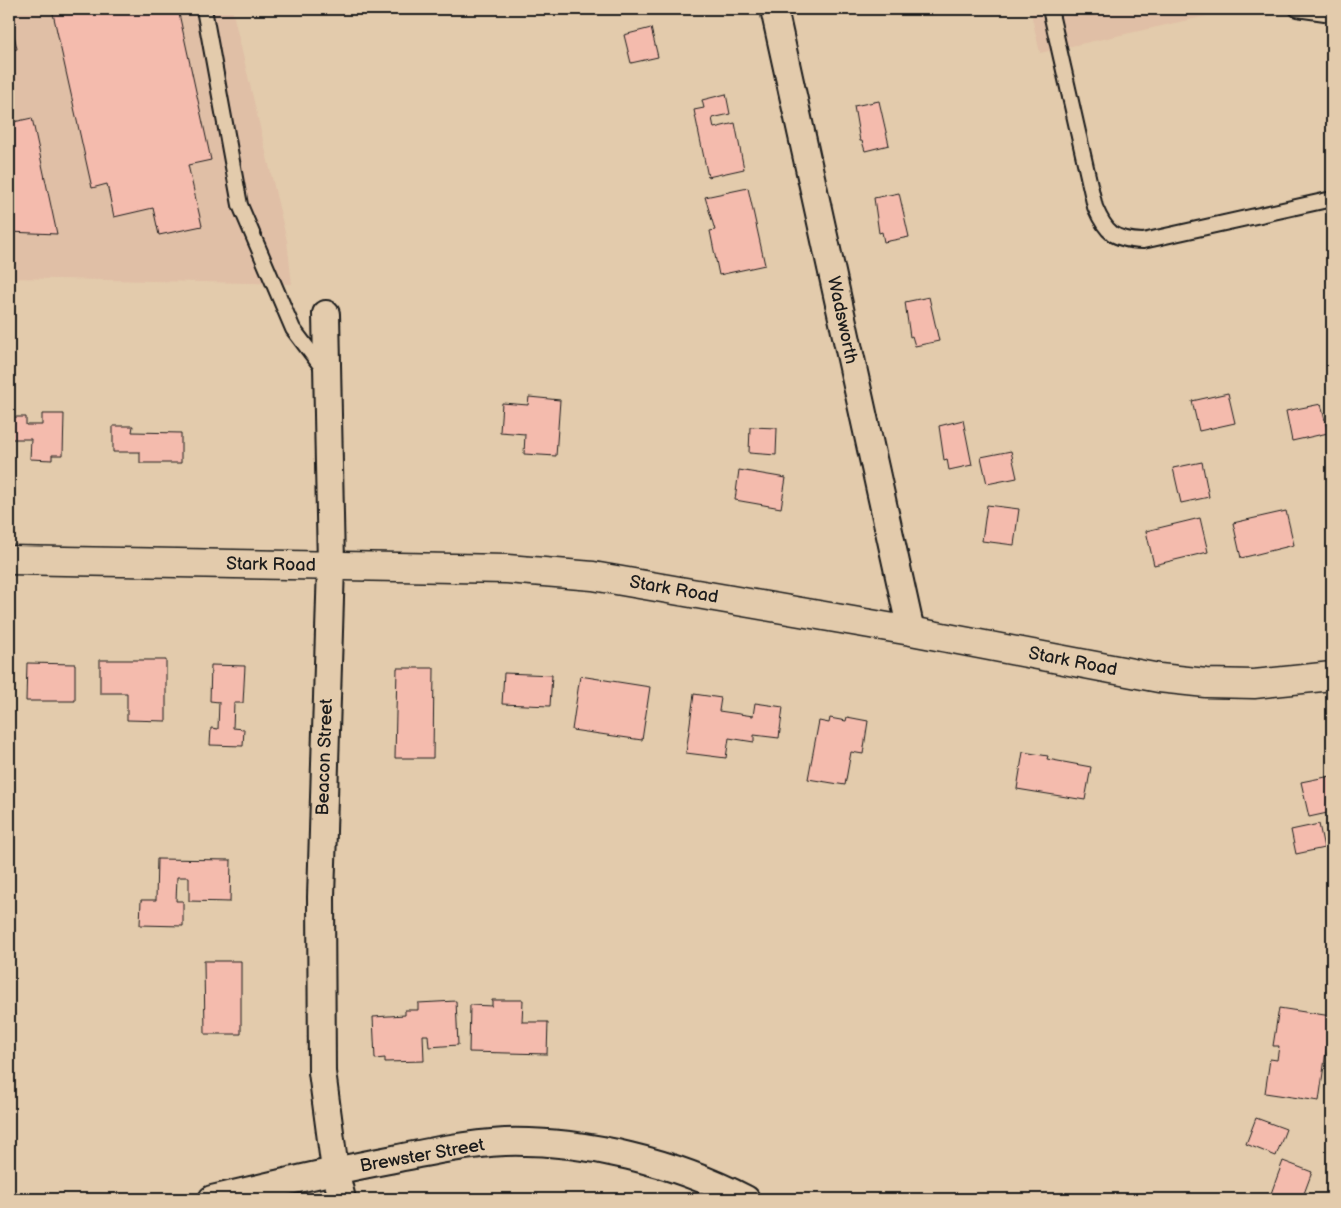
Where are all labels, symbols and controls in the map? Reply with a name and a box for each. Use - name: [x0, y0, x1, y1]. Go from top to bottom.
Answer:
- street label: Wadsworth: [823, 274, 862, 366]
- street label: Stark Road: [226, 553, 316, 576]
- street label: Stark Road: [628, 571, 720, 608]
- street label: Stark Road: [1027, 643, 1119, 680]
- street label: Beacon Street: [312, 698, 337, 816]
- street label: Brewster Street: [358, 1134, 487, 1177]

